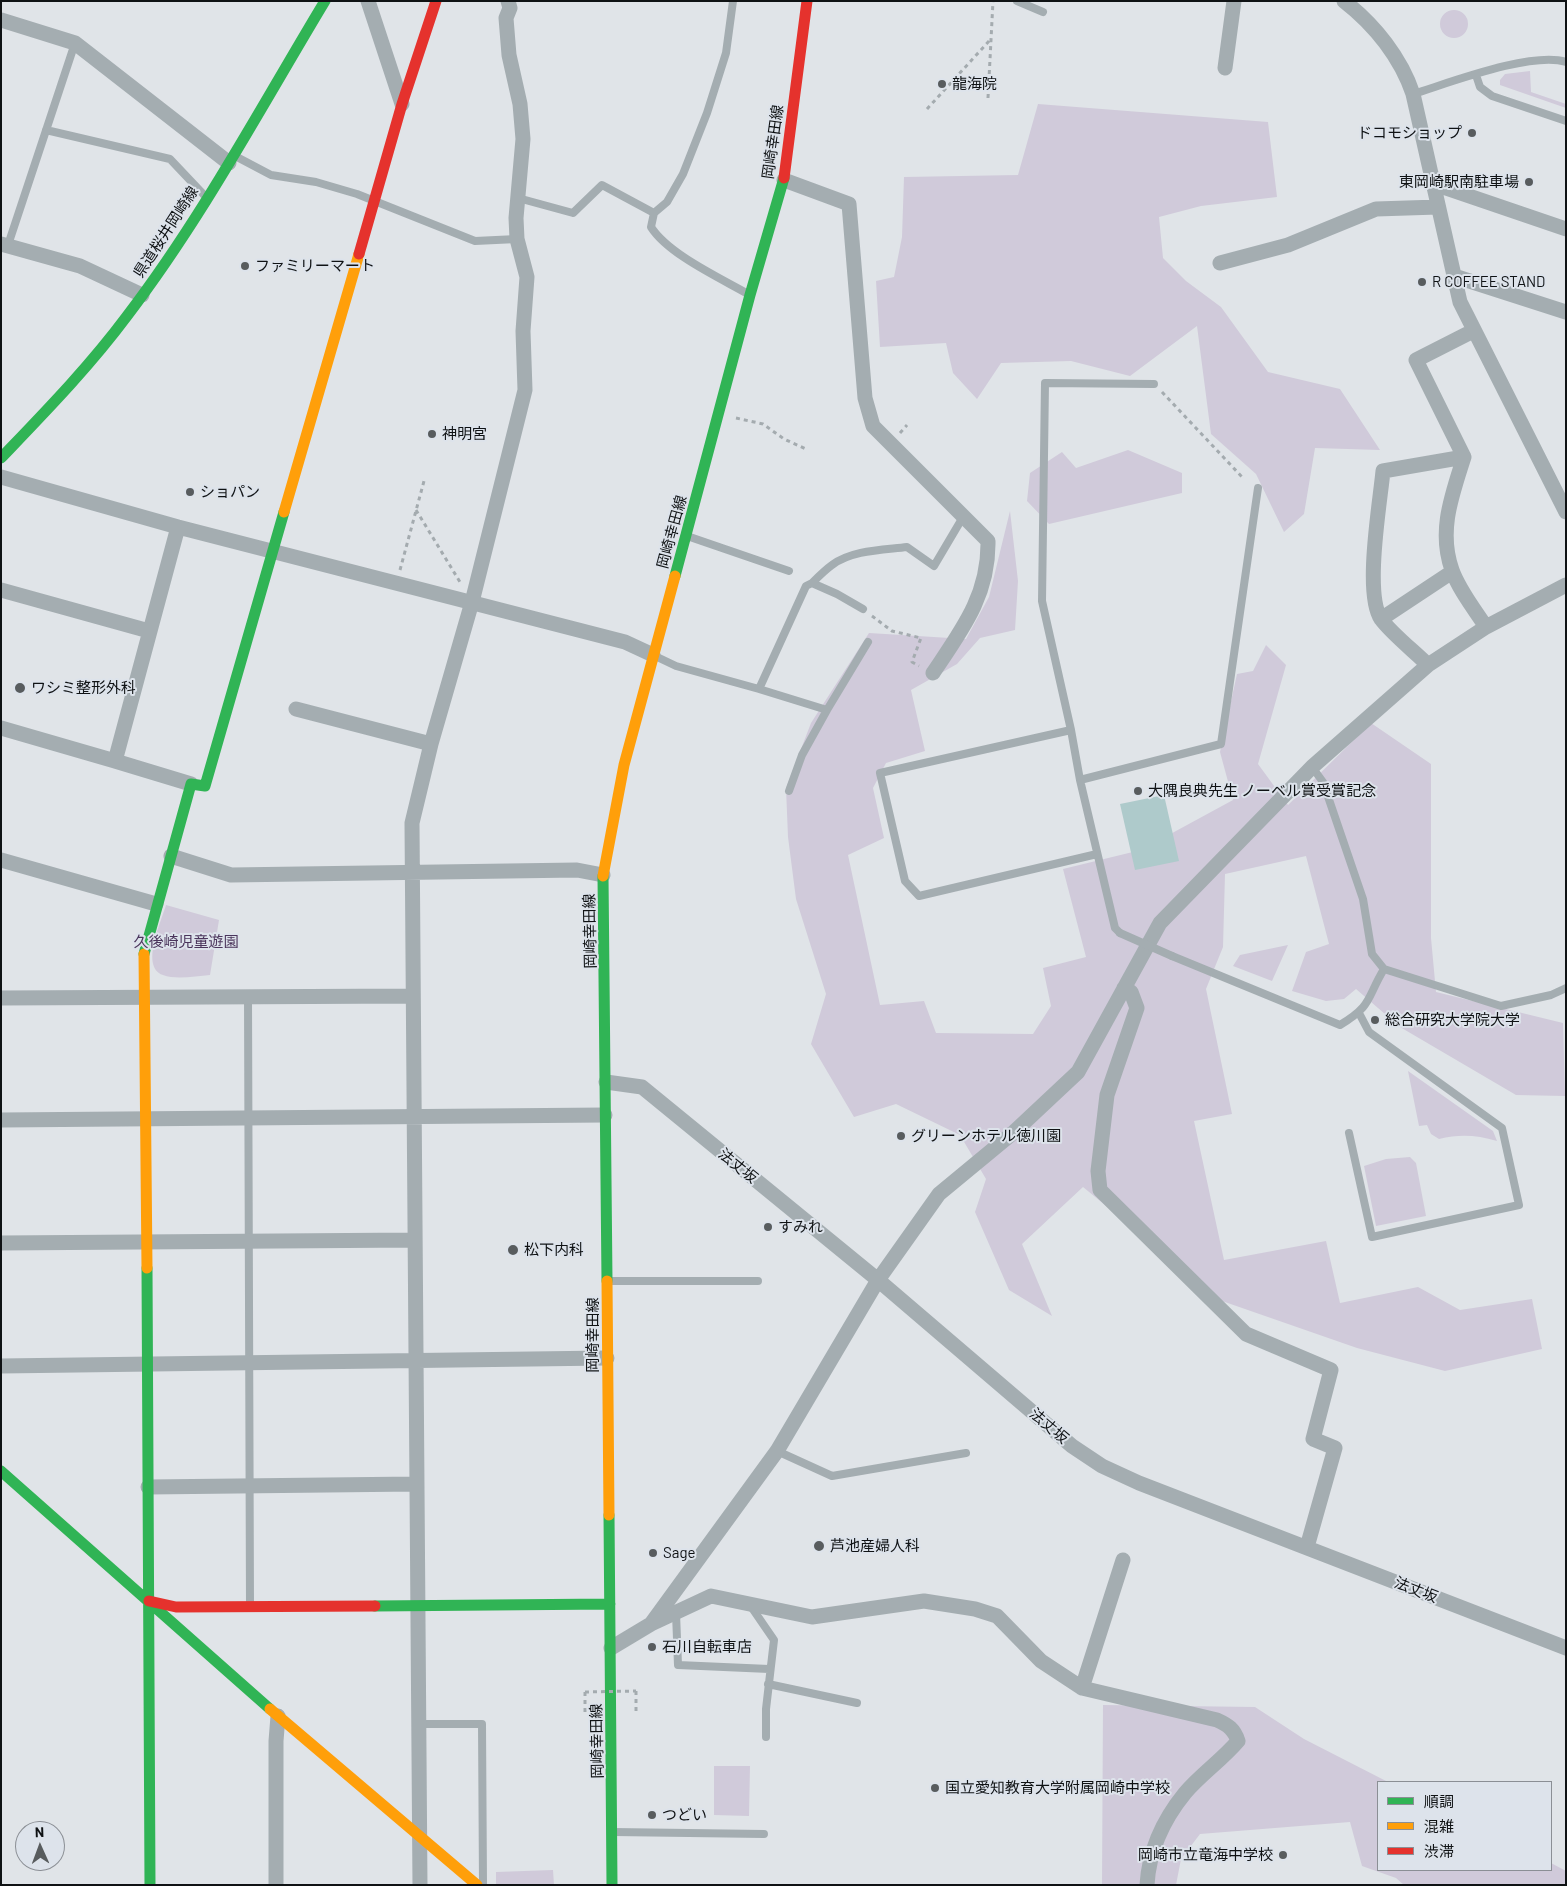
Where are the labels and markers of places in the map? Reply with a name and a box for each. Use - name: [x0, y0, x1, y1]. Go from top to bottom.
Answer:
- place label: 龍海院: [952, 75, 997, 93]
- marker: 龍海院: [936, 78, 948, 90]
- place label: ドコモショップ: [1357, 124, 1462, 142]
- marker: ドコモショップ: [1466, 127, 1478, 139]
- place label: 東岡崎駅南駐車場: [1399, 173, 1519, 191]
- marker: 東岡崎駅南駐車場: [1523, 176, 1535, 188]
- place label: ファミリーマート: [255, 257, 375, 275]
- marker: ファミリーマート: [239, 260, 251, 272]
- place label: R COFFEE STAND: [1432, 273, 1545, 291]
- marker: R COFFEE STAND: [1416, 276, 1428, 288]
- place label: 神明宮: [442, 425, 487, 443]
- marker: 神明宮: [426, 428, 438, 440]
- place label: ショパン: [200, 483, 260, 501]
- marker: ショパン: [184, 486, 196, 498]
- place label: ワシミ整形外科: [31, 679, 136, 697]
- marker: ワシミ整形外科: [13, 681, 27, 695]
- place label: 大隅良典先生 ノーベル賞受賞記念: [1148, 782, 1376, 800]
- marker: 大隅良典先生 ノーベル賞受賞記念: [1132, 785, 1144, 797]
- place label: 総合研究大学院大学: [1385, 1011, 1520, 1029]
- marker: 総合研究大学院大学: [1369, 1014, 1381, 1026]
- place label: グリーンホテル徳川園: [911, 1127, 1061, 1145]
- marker: グリーンホテル徳川園: [895, 1130, 907, 1142]
- place label: すみれ: [778, 1218, 823, 1236]
- marker: すみれ: [762, 1221, 774, 1233]
- place label: 松下内科: [524, 1241, 584, 1259]
- marker: 松下内科: [506, 1243, 520, 1257]
- place label: 芦池産婦人科: [830, 1537, 920, 1555]
- marker: 芦池産婦人科: [812, 1539, 826, 1553]
- place label: Sage: [663, 1544, 695, 1562]
- marker: Sage: [647, 1547, 659, 1559]
- place label: 石川自転車店: [662, 1638, 752, 1656]
- marker: 石川自転車店: [646, 1641, 658, 1653]
- place label: 国立愛知教育大学附属岡崎中学校: [945, 1779, 1170, 1797]
- marker: 国立愛知教育大学附属岡崎中学校: [929, 1782, 941, 1794]
- place label: つどい: [662, 1806, 707, 1824]
- marker: つどい: [646, 1809, 658, 1821]
- place label: 岡崎市立竜海中学校: [1138, 1846, 1273, 1864]
- marker: 岡崎市立竜海中学校: [1277, 1849, 1289, 1861]

